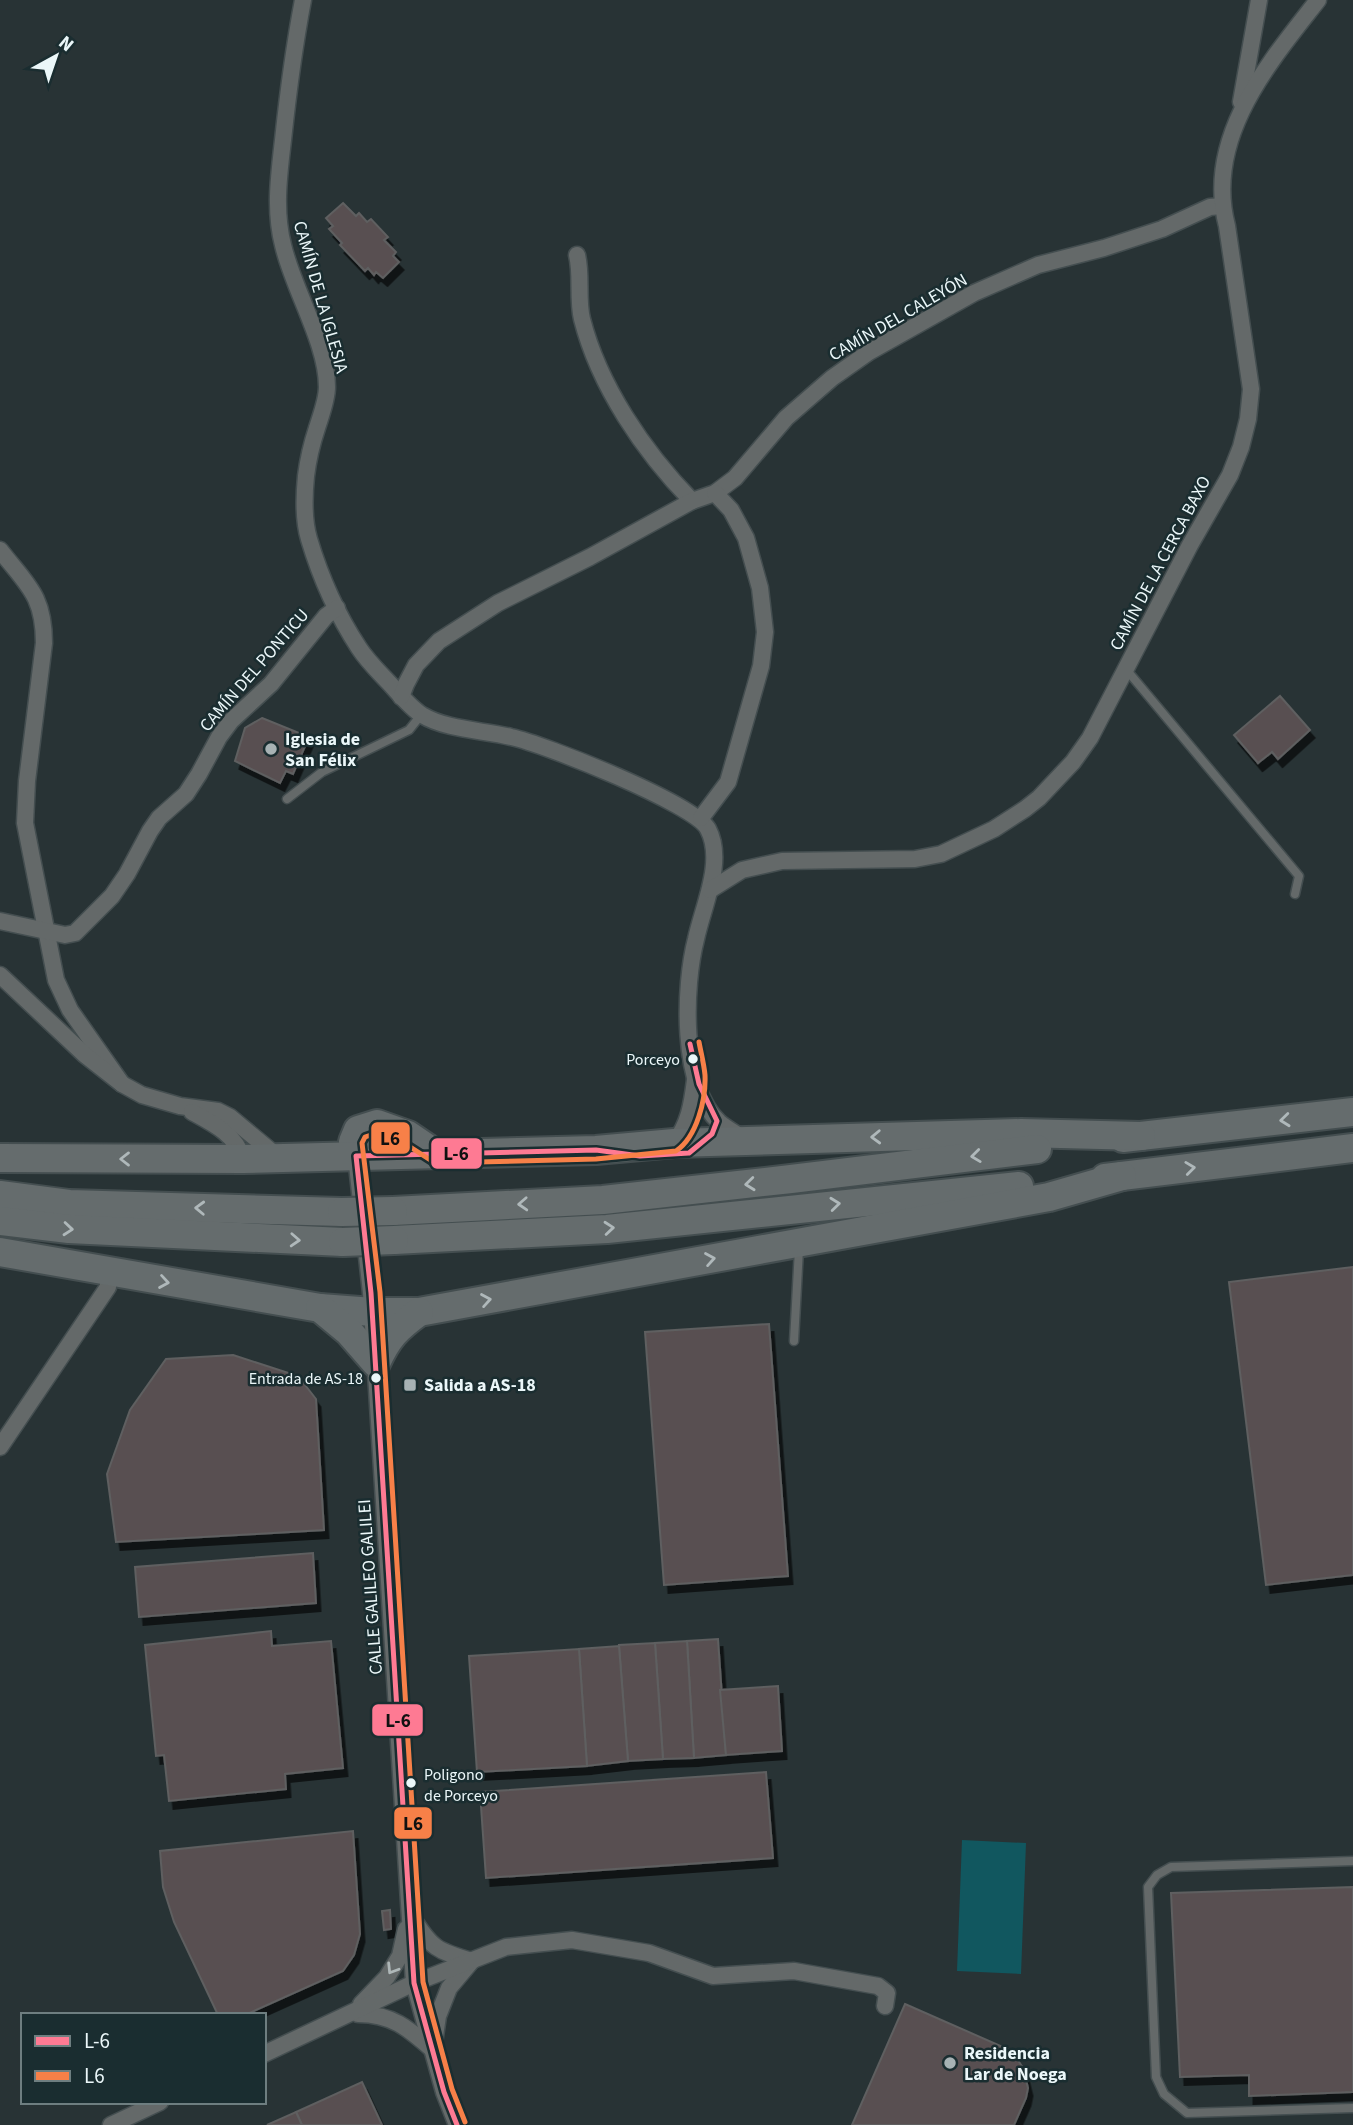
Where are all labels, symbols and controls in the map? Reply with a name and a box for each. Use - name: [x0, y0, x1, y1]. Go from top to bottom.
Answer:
- north arrow: [21, 21, 91, 91]
- text: N: [52, 30, 79, 59]
- street label: CAMÍN DE LA IGLESIA: [287, 218, 354, 377]
- street label: CAMÍN DEL CALEYÓN: [824, 268, 972, 367]
- street label: CAMÍN DE LA CERCA BAXO: [1104, 472, 1217, 655]
- street label: CAMÍN DEL PONTICU: [194, 603, 315, 737]
- place label: Iglesia de San Félix: [285, 727, 360, 773]
- marker: Iglesia de San Félix: [263, 741, 279, 757]
- place label: Porceyo: [626, 1049, 680, 1071]
- marker: Porceyo: [686, 1052, 700, 1066]
- one-way arrow: [1279, 1112, 1291, 1127]
- line badge: L6: [370, 1121, 411, 1155]
- text: L6: [380, 1126, 400, 1153]
- one-way arrow: [871, 1129, 881, 1145]
- line badge: L-6: [430, 1137, 483, 1170]
- text: L-6: [443, 1141, 469, 1168]
- one-way arrow: [970, 1149, 981, 1164]
- one-way arrow: [120, 1151, 130, 1167]
- one-way arrow: [1184, 1160, 1196, 1175]
- one-way arrow: [744, 1176, 756, 1191]
- one-way arrow: [518, 1196, 529, 1211]
- one-way arrow: [830, 1197, 841, 1212]
- one-way arrow: [194, 1200, 205, 1215]
- one-way arrow: [63, 1221, 74, 1236]
- one-way arrow: [603, 1221, 615, 1236]
- one-way arrow: [290, 1232, 301, 1247]
- one-way arrow: [704, 1252, 716, 1267]
- one-way arrow: [158, 1274, 170, 1289]
- one-way arrow: [480, 1293, 492, 1308]
- place label: Entrada de AS-18: [249, 1368, 363, 1390]
- marker: Entrada de AS-18: [369, 1371, 383, 1385]
- place label: Salida a AS-18: [424, 1373, 536, 1398]
- marker: Salida a AS-18: [402, 1377, 418, 1393]
- street label: CALLE GALILEO GALILEI: [352, 1498, 389, 1676]
- line badge: L-6: [371, 1703, 424, 1737]
- text: L-6: [385, 1708, 411, 1735]
- place label: Poligono de Porceyo: [424, 1764, 498, 1807]
- marker: Poligono de Porceyo: [404, 1776, 418, 1790]
- line badge: L6: [393, 1806, 433, 1840]
- text: L6: [403, 1811, 423, 1838]
- one-way arrow: [387, 1961, 400, 1974]
- legend: [21, 2013, 266, 2104]
- text: L-6: [84, 2026, 110, 2056]
- place label: Residencia Lar de Noega: [964, 2041, 1067, 2087]
- marker: Residencia Lar de Noega: [942, 2055, 958, 2071]
- text: L6: [84, 2061, 105, 2091]

